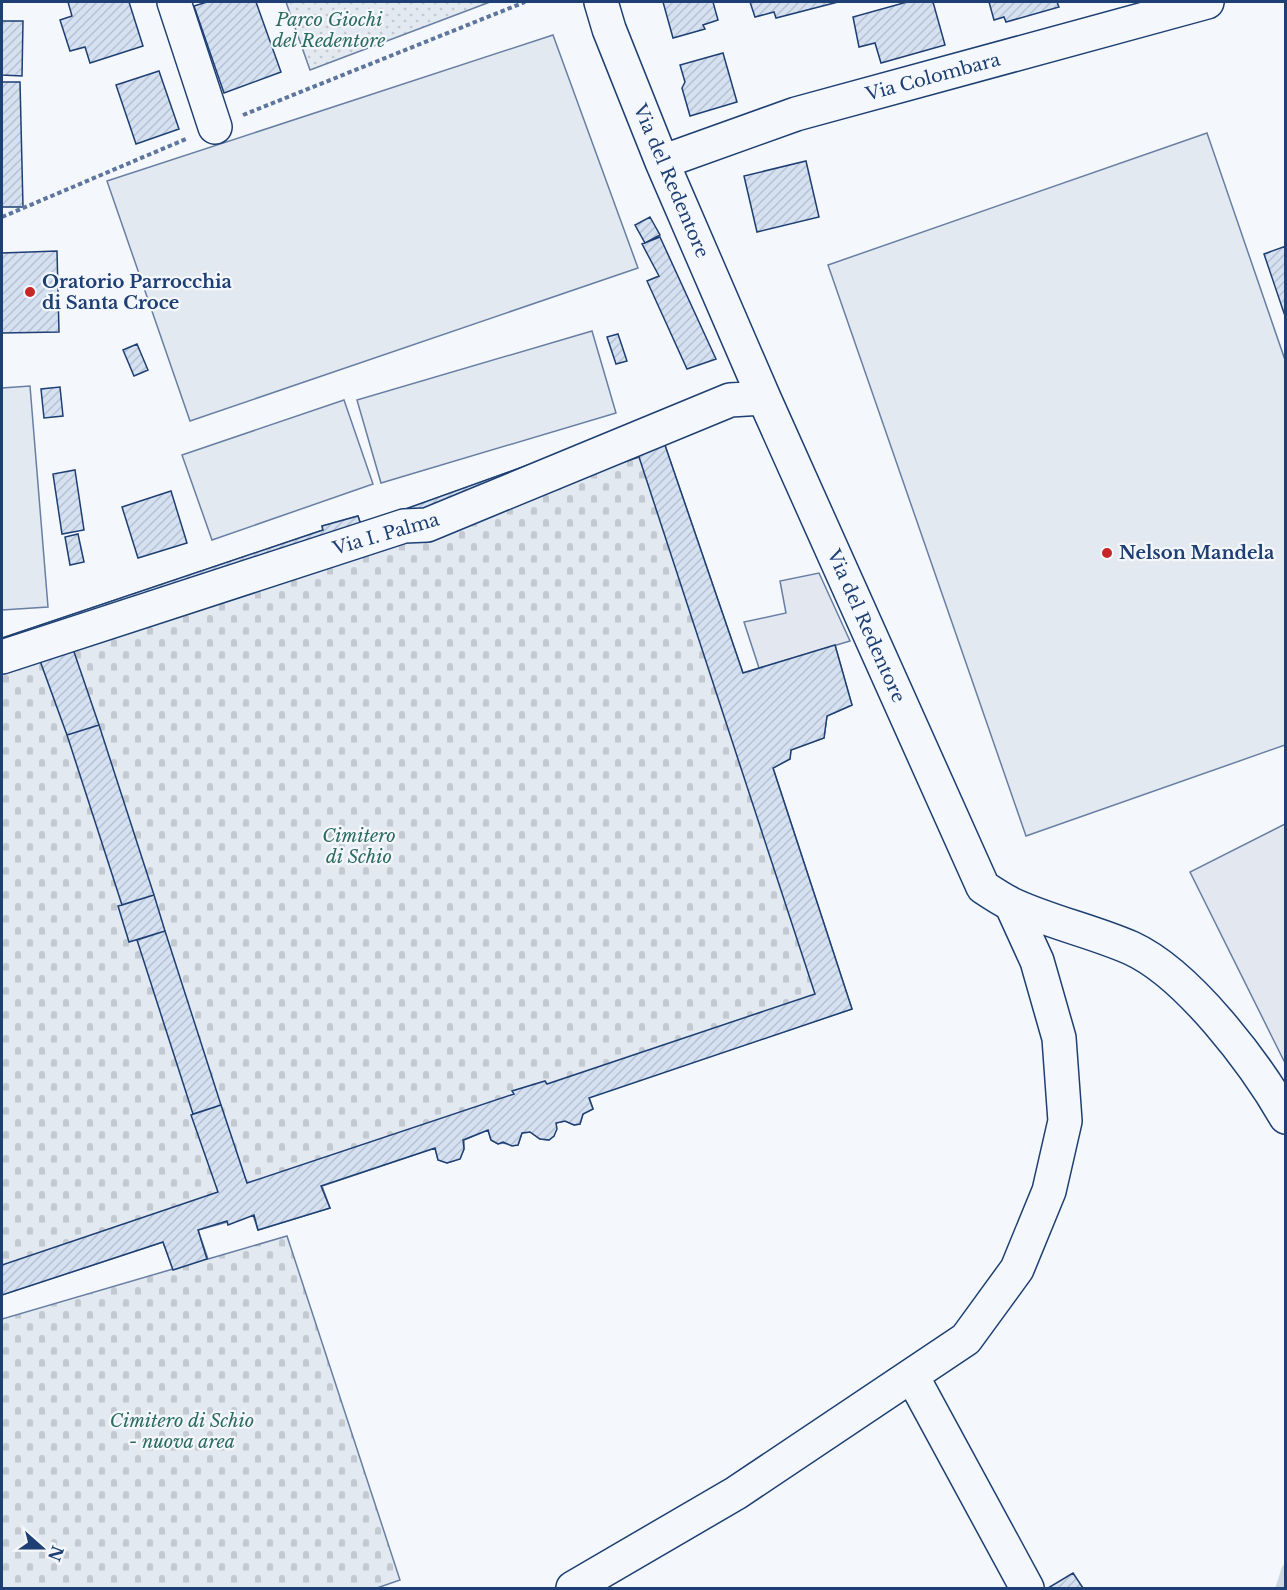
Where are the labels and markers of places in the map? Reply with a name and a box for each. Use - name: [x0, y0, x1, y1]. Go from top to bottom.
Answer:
- place label: Oratorio Parrocchia di Santa Croce: [42, 271, 233, 314]
- marker: Oratorio Parrocchia di Santa Croce: [23, 285, 37, 299]
- place label: Nelson Mandela: [1119, 542, 1275, 564]
- marker: Nelson Mandela: [1100, 546, 1114, 560]

